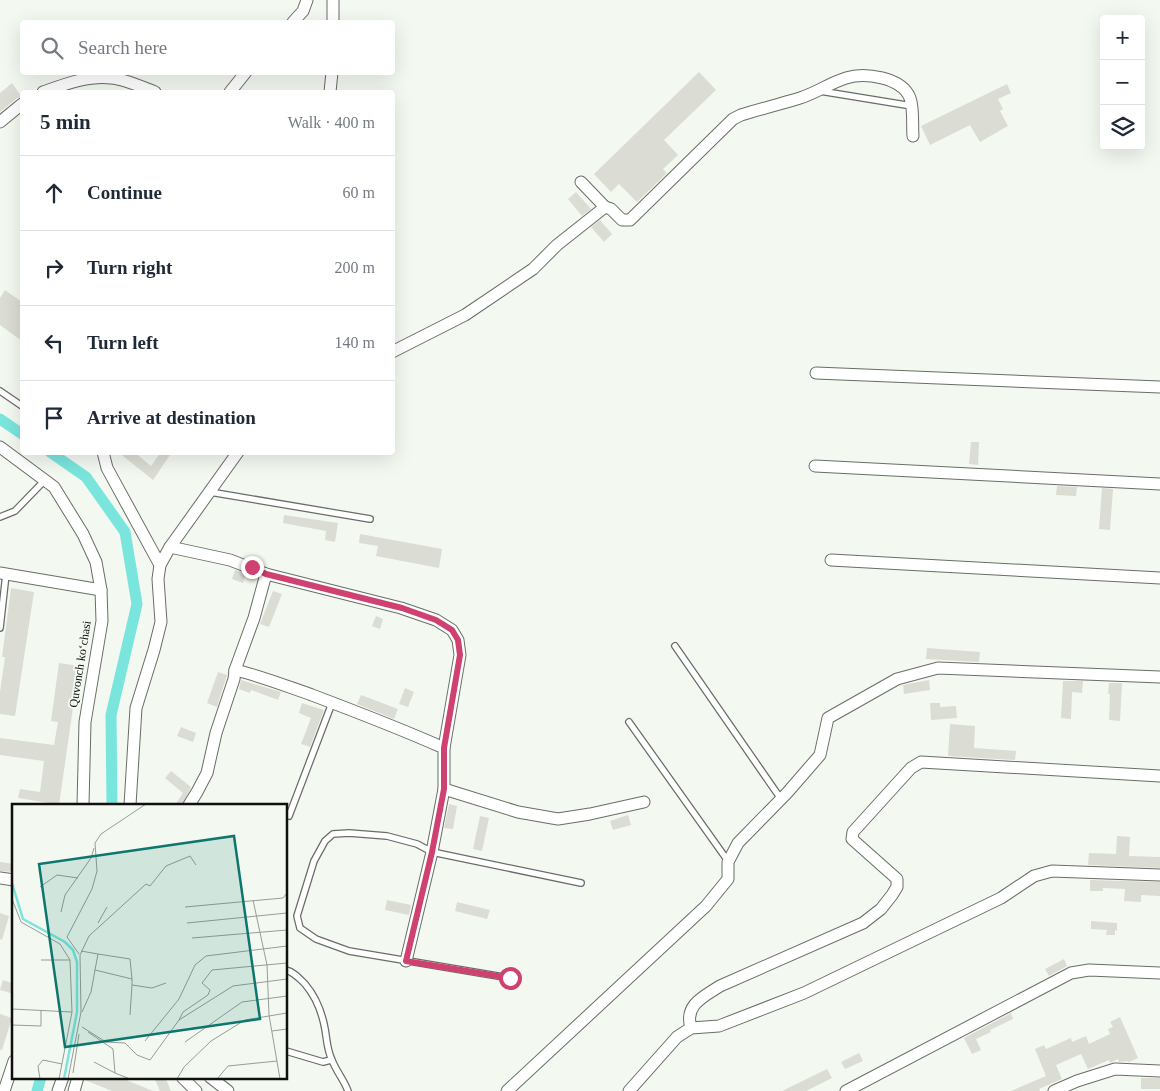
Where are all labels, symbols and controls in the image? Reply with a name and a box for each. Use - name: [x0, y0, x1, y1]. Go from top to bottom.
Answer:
- map controls: [1100, 15, 1145, 150]
- button: +: [1100, 15, 1145, 60]
- search box: [20, 20, 395, 75]
- icon: search: [38, 34, 66, 62]
- text: Search here: [78, 37, 167, 58]
- button: −: [1100, 60, 1145, 105]
- button: layers: [1100, 105, 1145, 150]
- text: 5 min: [40, 110, 91, 134]
- text: Walk · 400 m: [288, 114, 375, 131]
- icon: ahead: [40, 179, 68, 207]
- text: Continue: [87, 182, 162, 203]
- text: 60 m: [343, 184, 375, 201]
- icon: right: [40, 254, 68, 282]
- text: Turn right: [87, 257, 172, 278]
- text: 200 m: [335, 259, 375, 276]
- icon: left: [40, 329, 68, 357]
- text: Turn left: [87, 332, 159, 353]
- text: 140 m: [335, 334, 375, 351]
- icon: arrive: [40, 404, 68, 432]
- text: Arrive at destination: [87, 407, 256, 428]
- route end: [241, 556, 264, 579]
- street label: Quvonch koʻchasi: [66, 619, 94, 708]
- inset map: [12, 804, 288, 1078]
- route start: [499, 967, 522, 990]

